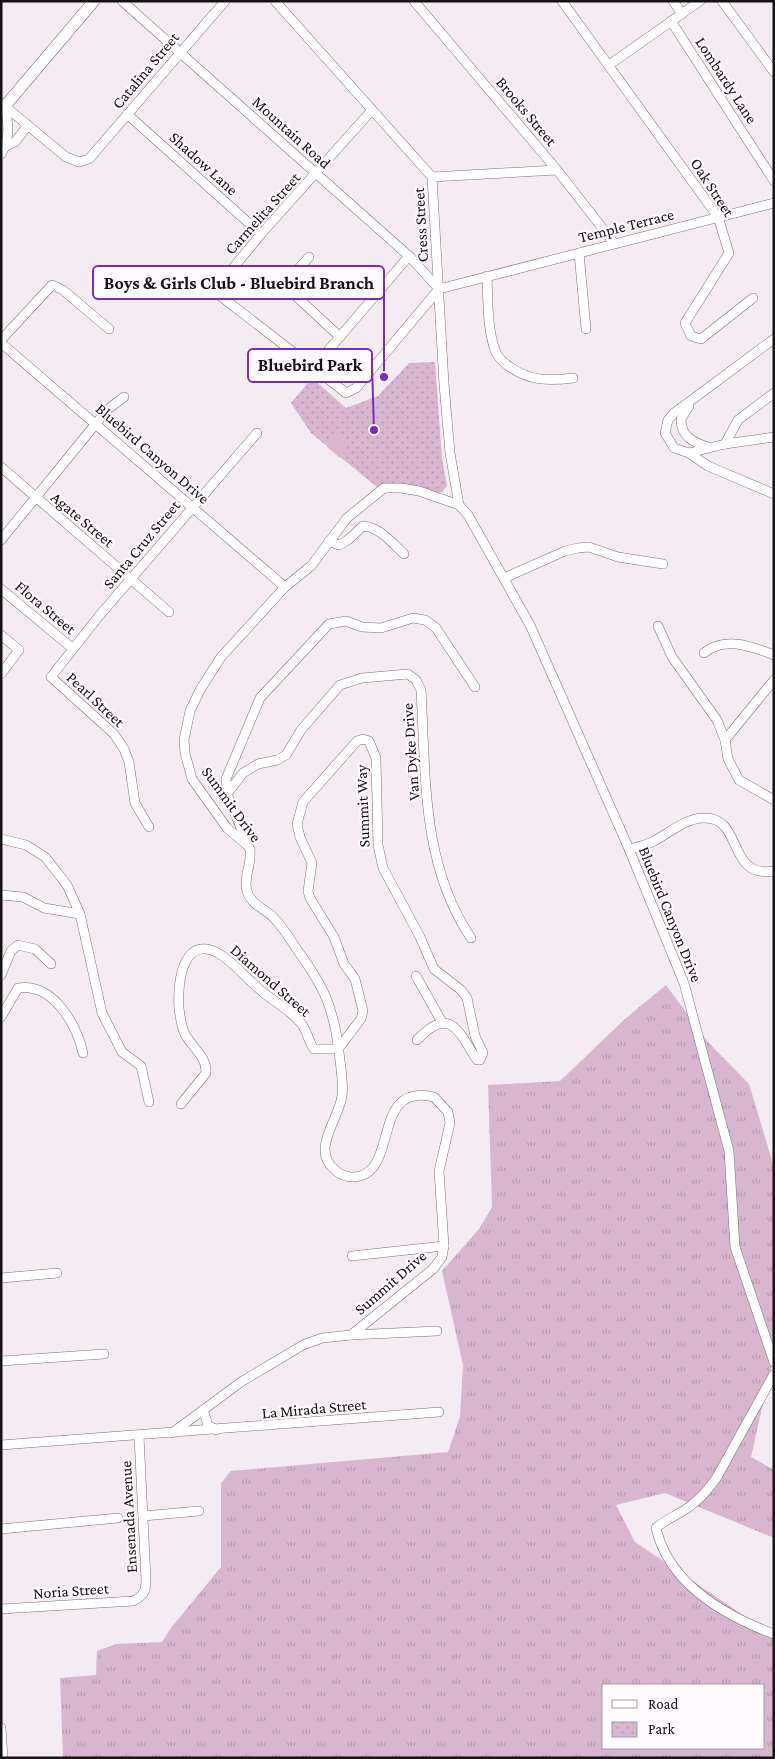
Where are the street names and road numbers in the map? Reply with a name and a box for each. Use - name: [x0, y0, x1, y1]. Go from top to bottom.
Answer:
- street label: Catalina Street: [109, 28, 183, 112]
- street label: Lombardy Lane: [692, 34, 761, 127]
- street label: Brooks Street: [493, 74, 561, 150]
- street label: Mountain Road: [249, 93, 335, 172]
- street label: Shadow Lane: [166, 128, 241, 198]
- street label: Oak Street: [687, 155, 738, 220]
- street label: Carmelita Street: [221, 169, 304, 258]
- street label: Cress Street: [410, 186, 431, 263]
- street label: Temple Terrace: [577, 205, 676, 247]
- street label: Bluebird Canyon Drive: [92, 400, 213, 508]
- street label: Agate Street: [47, 488, 118, 552]
- street label: Santa Cruz Street: [100, 496, 184, 592]
- street label: Flora Street: [12, 577, 80, 638]
- street label: Pearl Street: [63, 668, 128, 731]
- street label: Van Dyke Drive: [399, 703, 423, 801]
- street label: Summit Drive: [199, 763, 265, 845]
- street label: Summit Way: [353, 764, 373, 848]
- street label: Bluebird Canyon Drive: [635, 844, 705, 985]
- street label: Diamond Street: [227, 941, 315, 1020]
- street label: Summit Drive: [351, 1247, 429, 1318]
- street label: La Mirada Street: [261, 1395, 368, 1422]
- street label: Ensenada Avenue: [117, 1460, 140, 1574]
- street label: Noria Street: [32, 1579, 110, 1602]

